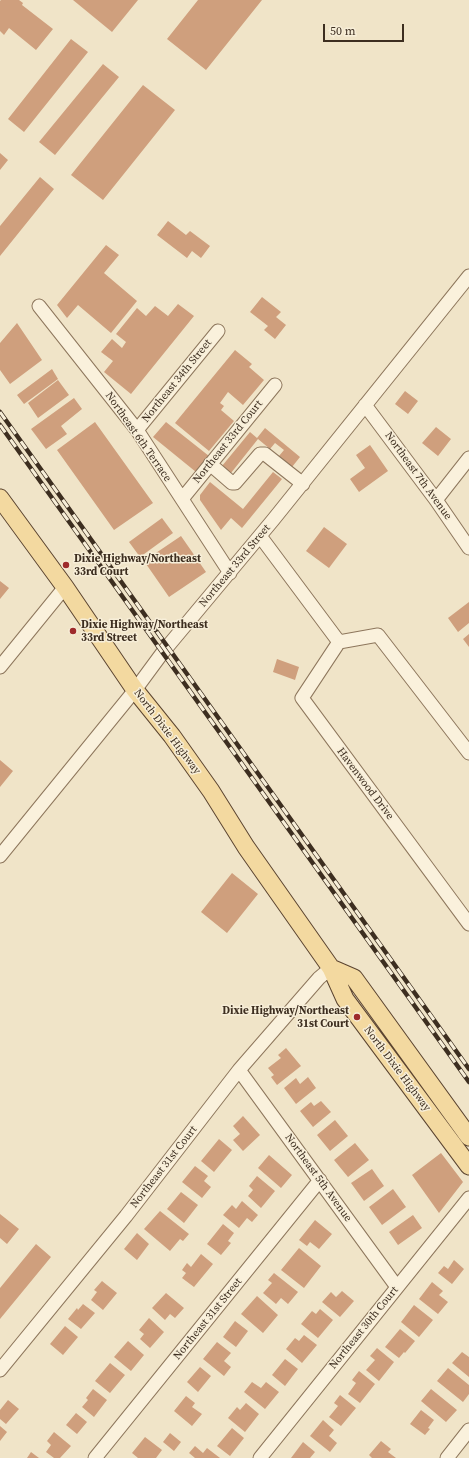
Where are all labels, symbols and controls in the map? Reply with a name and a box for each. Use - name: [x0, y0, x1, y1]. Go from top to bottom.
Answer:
- scale bar: [325, 16, 406, 42]
- text: 50 m: [330, 23, 356, 39]
- street label: Northeast 34th Street: [139, 337, 215, 425]
- street label: Northeast 6th Terrace: [102, 390, 174, 484]
- street label: Northeast 33rd Court: [190, 398, 266, 486]
- street label: Northeast 7th Avenue: [382, 429, 454, 523]
- street label: Northeast 33rd Street: [197, 522, 273, 610]
- place label: Dixie Highway/Northeast 33rd Court: [74, 552, 201, 578]
- marker: Dixie Highway/Northeast 33rd Court: [61, 560, 71, 570]
- place label: Dixie Highway/Northeast 33rd Street: [81, 618, 208, 644]
- marker: Dixie Highway/Northeast 33rd Street: [68, 626, 78, 636]
- street label: North Dixie Highway: [131, 687, 203, 777]
- street label: Havenwood Drive: [334, 745, 396, 823]
- place label: Dixie Highway/Northeast 31st Court: [222, 1004, 349, 1030]
- marker: Dixie Highway/Northeast 31st Court: [352, 1012, 362, 1022]
- street label: North Dixie Highway: [361, 1024, 433, 1114]
- street label: Northeast 31st Court: [128, 1123, 200, 1211]
- street label: Northeast 5th Avenue: [282, 1131, 354, 1225]
- street label: Northeast 31st Street: [171, 1275, 245, 1363]
- street label: Northeast 30th Court: [327, 1284, 401, 1372]

